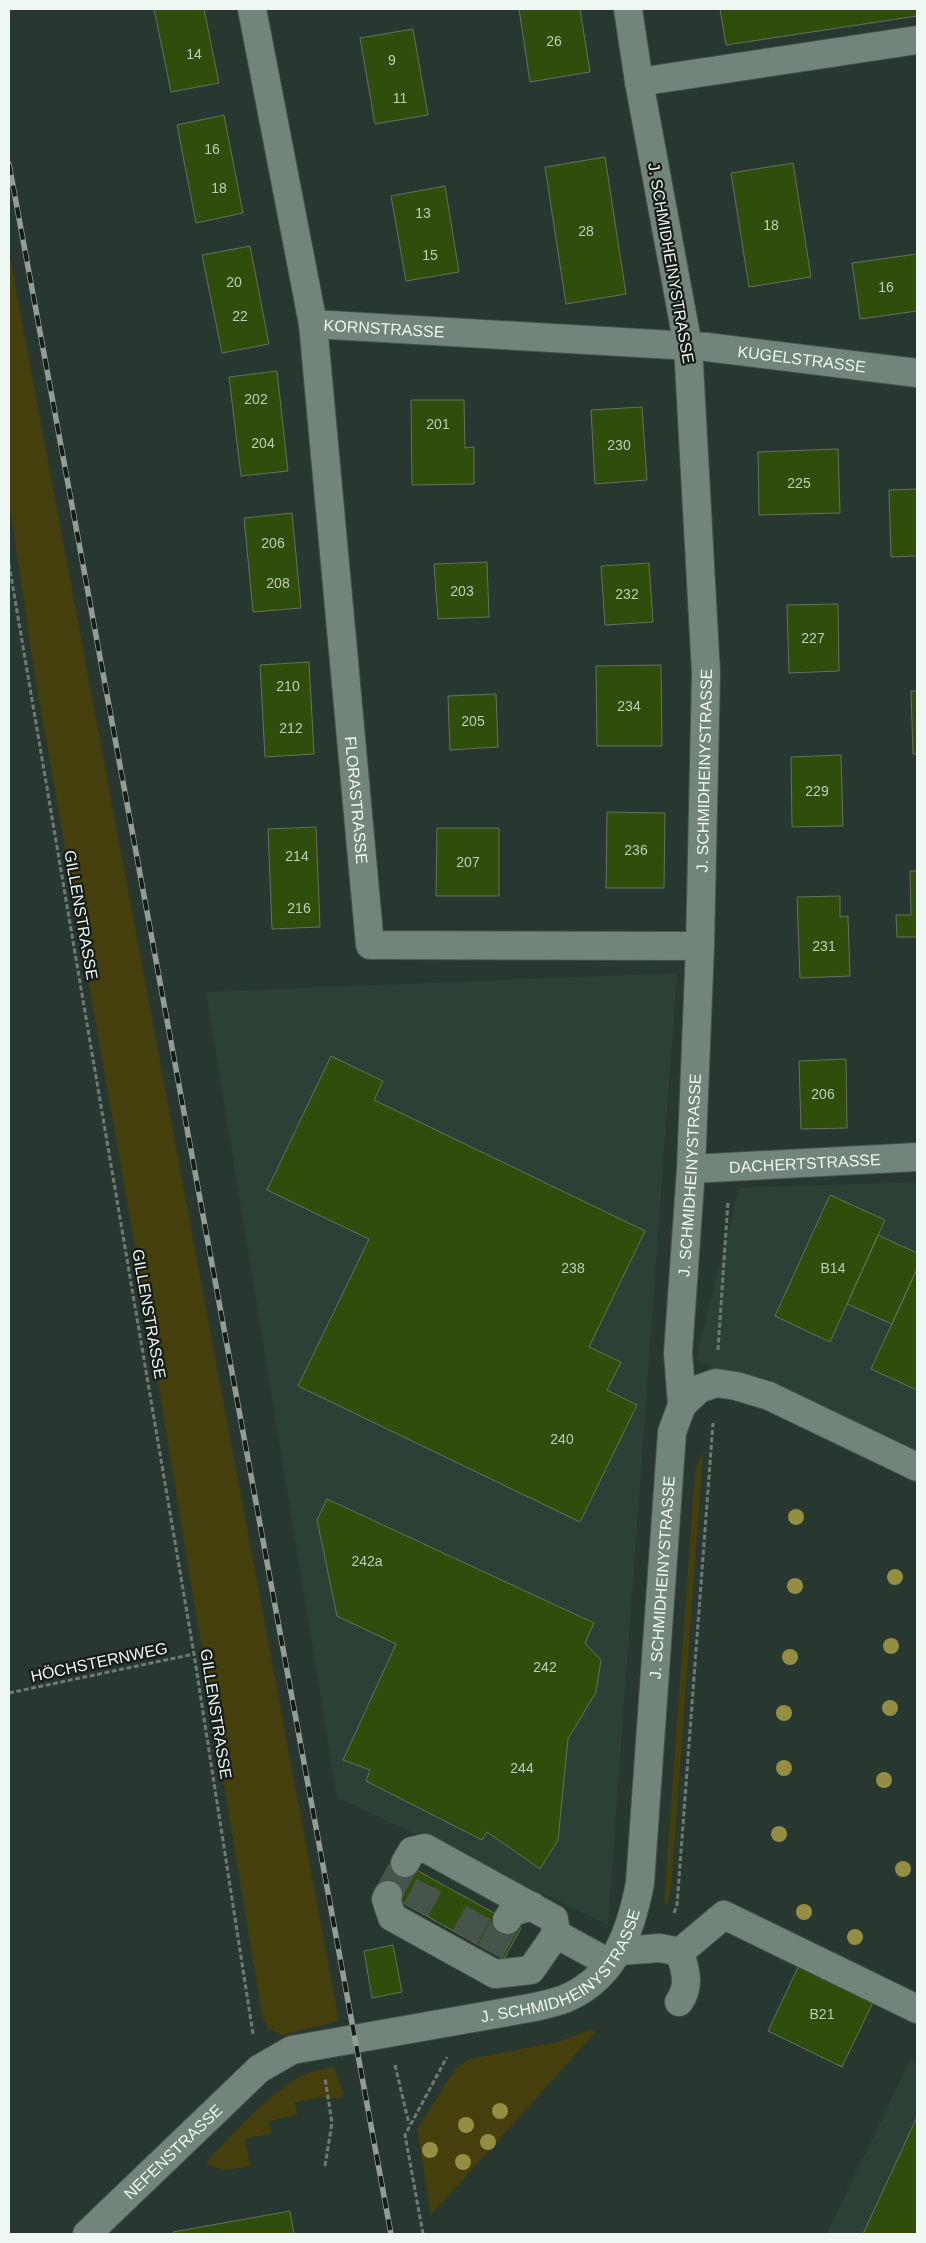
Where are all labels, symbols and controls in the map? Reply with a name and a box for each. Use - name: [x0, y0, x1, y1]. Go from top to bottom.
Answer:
- house number: 26: [546, 33, 562, 49]
- house number: 14: [186, 46, 202, 62]
- house number: 9: [388, 52, 396, 68]
- house number: 11: [393, 90, 407, 106]
- house number: 16: [204, 141, 220, 157]
- street label: J. SCHMIDHEINYSTRASSE: [645, 161, 697, 365]
- house number: 18: [211, 180, 227, 196]
- house number: 13: [415, 205, 431, 221]
- house number: 18: [763, 217, 779, 233]
- house number: 28: [578, 223, 594, 239]
- house number: 15: [422, 247, 438, 263]
- house number: 20: [226, 274, 242, 290]
- house number: 16: [878, 279, 894, 295]
- house number: 22: [232, 308, 248, 324]
- street label: KORNSTRASSE: [323, 316, 445, 340]
- street label: KUGELSTRASSE: [737, 342, 867, 375]
- house number: 202: [244, 391, 268, 407]
- house number: 201: [426, 416, 450, 432]
- house number: 204: [251, 435, 275, 451]
- house number: 230: [607, 437, 631, 453]
- house number: 225: [787, 475, 811, 491]
- house number: 206: [261, 535, 285, 551]
- house number: 208: [266, 575, 290, 591]
- house number: 203: [450, 583, 474, 599]
- house number: 232: [615, 586, 639, 602]
- house number: 227: [801, 630, 825, 646]
- street label: J. SCHMIDHEINYSTRASSE: [693, 668, 715, 872]
- house number: 210: [276, 678, 300, 694]
- house number: 234: [617, 698, 641, 714]
- house number: 205: [461, 713, 485, 729]
- house number: 212: [279, 720, 303, 736]
- street label: FLORASTRASSE: [342, 735, 371, 865]
- house number: 229: [805, 783, 829, 799]
- house number: 236: [624, 842, 648, 858]
- house number: 214: [285, 848, 309, 864]
- street label: GILLENSTRASSE: [61, 849, 101, 981]
- house number: 207: [456, 854, 480, 870]
- house number: 216: [287, 900, 311, 916]
- house number: 231: [812, 938, 836, 954]
- street label: J. SCHMIDHEINYSTRASSE: [675, 1073, 703, 1277]
- house number: 206: [811, 1086, 835, 1102]
- street label: DACHERTSTRASSE: [729, 1150, 881, 1175]
- street label: GILLENSTRASSE: [129, 1248, 169, 1380]
- house number: 238: [561, 1260, 585, 1276]
- house number: B14: [821, 1260, 846, 1276]
- house number: 240: [550, 1431, 574, 1447]
- street label: J. SCHMIDHEINYSTRASSE: [646, 1475, 677, 1680]
- house number: 242a: [351, 1553, 383, 1569]
- street label: HÖCHSTERNWEG: [29, 1639, 169, 1685]
- street label: GILLENSTRASSE: [197, 1648, 235, 1780]
- house number: 242: [533, 1659, 557, 1675]
- house number: 244: [510, 1760, 534, 1776]
- street label: J. SCHMIDHEINYSTRASSE: [479, 1907, 642, 2025]
- house number: B21: [810, 2006, 835, 2022]
- street label: NEFENSTRASSE: [120, 2101, 225, 2202]

